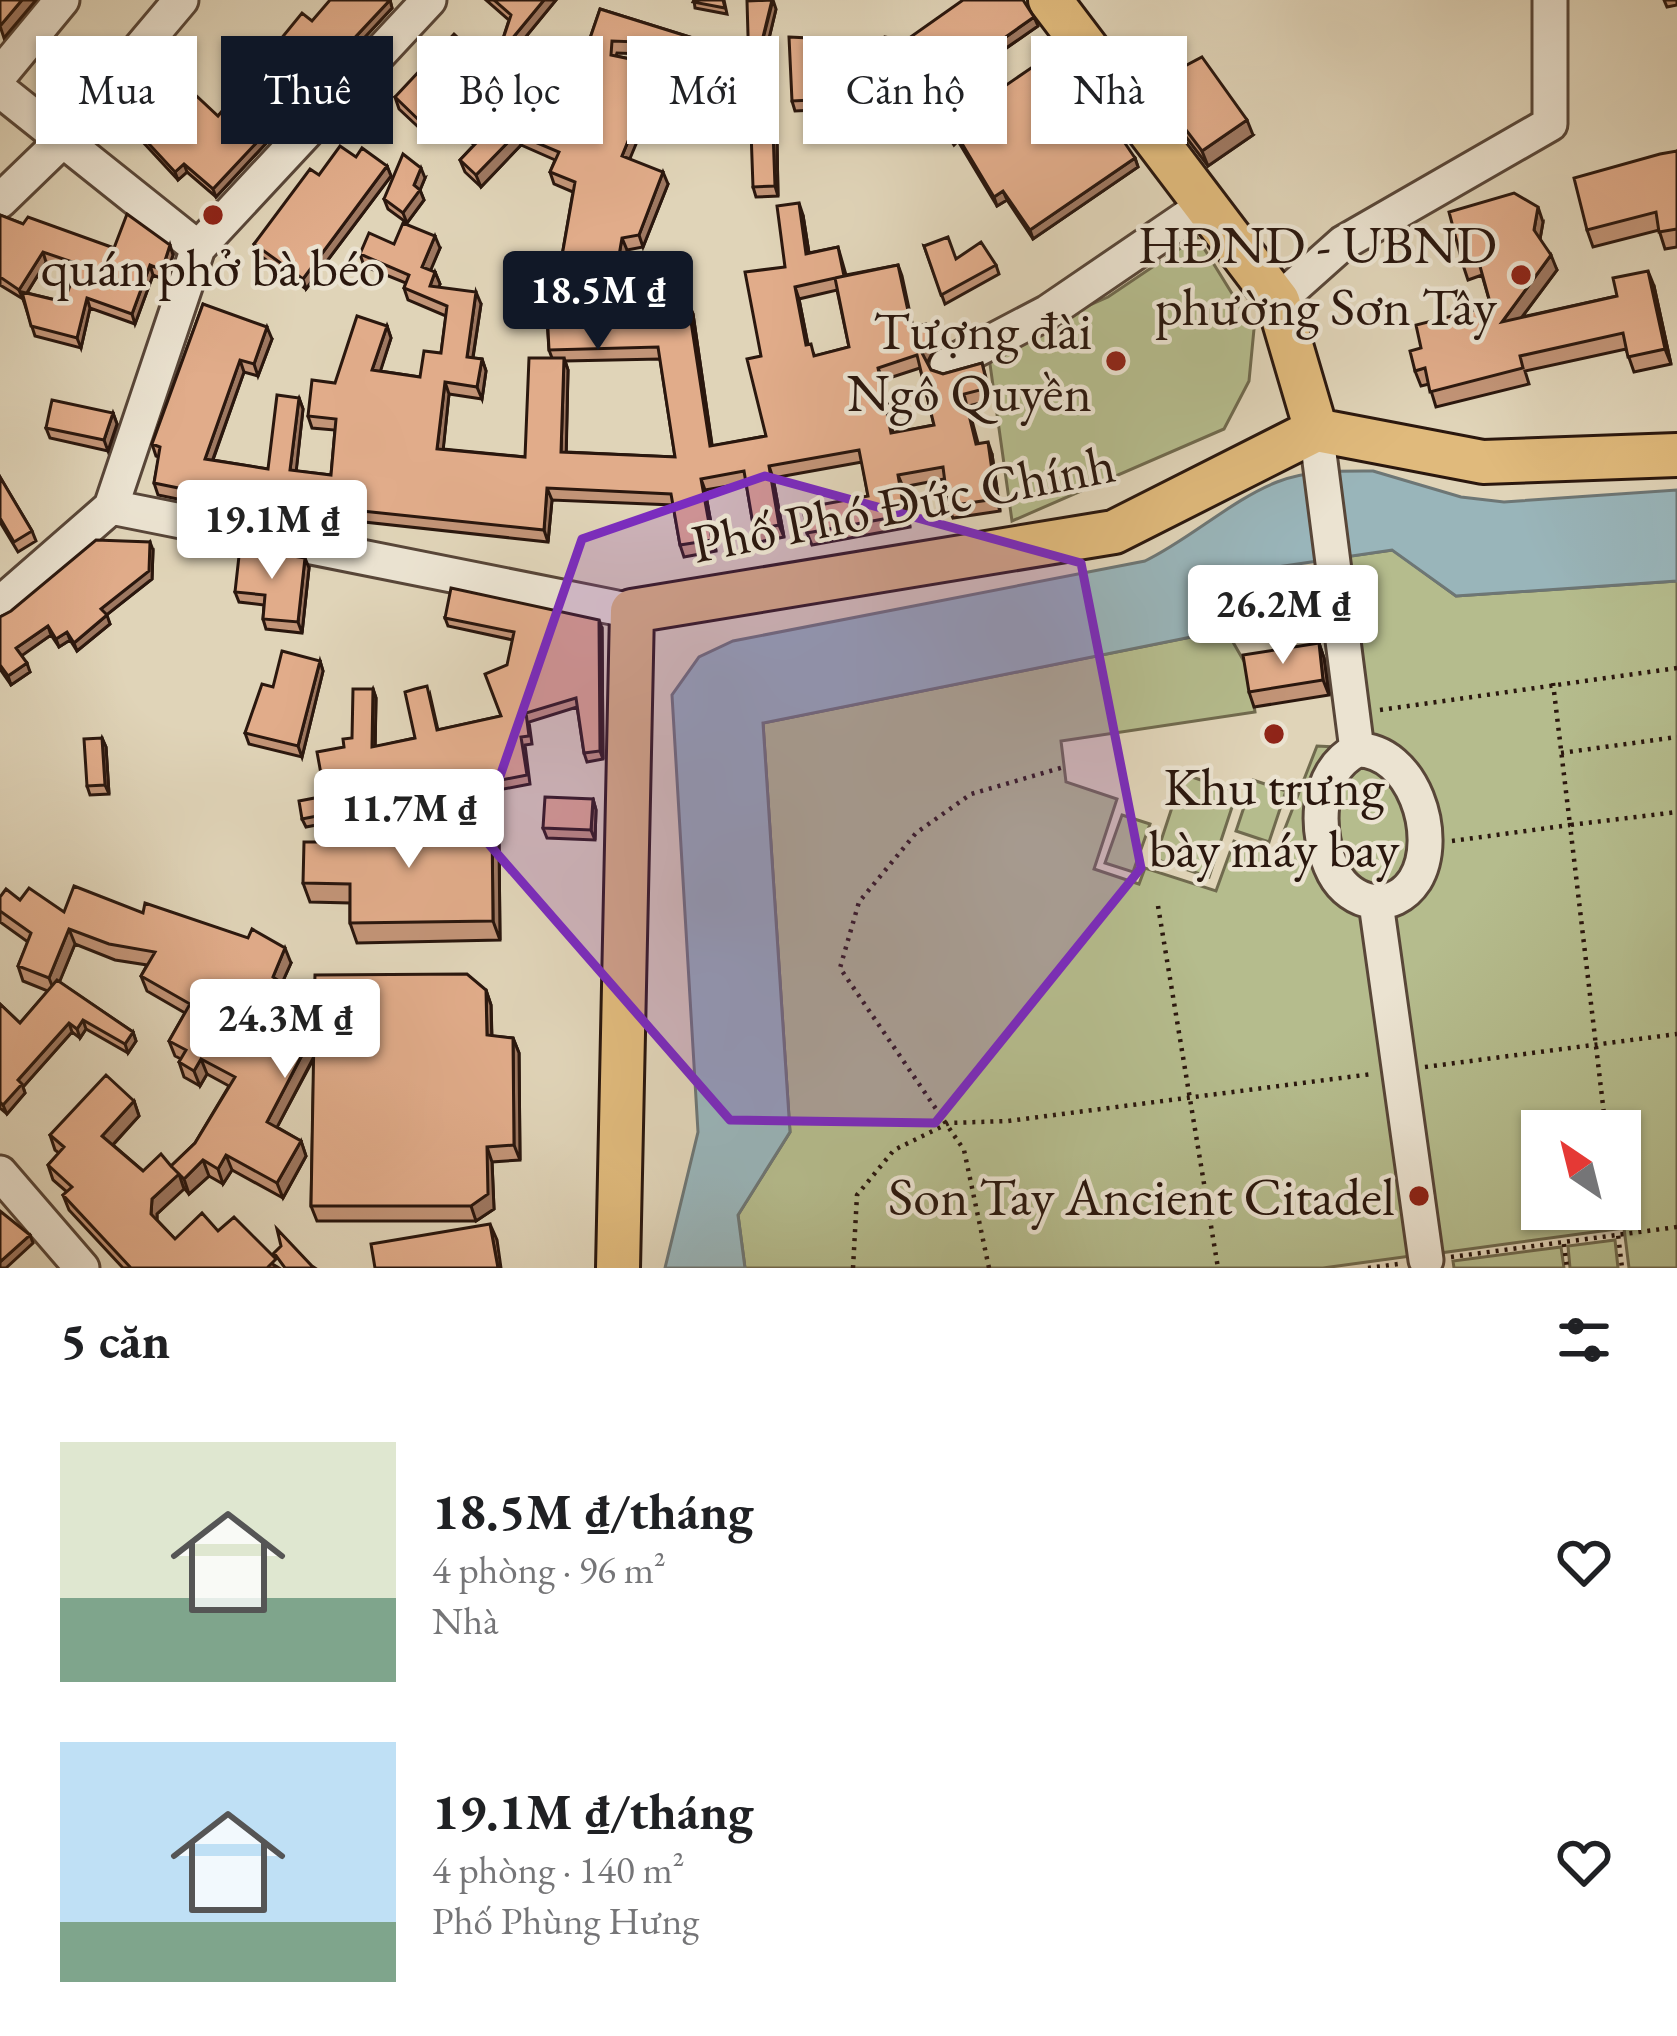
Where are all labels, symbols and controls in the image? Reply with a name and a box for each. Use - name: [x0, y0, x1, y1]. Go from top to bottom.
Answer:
- chip: Mua: [36, 36, 197, 144]
- chip: Thuê: [221, 36, 393, 144]
- chip: Bộ lọc: [417, 36, 603, 144]
- chip: Mới: [627, 36, 779, 144]
- chip: Căn hộ: [803, 36, 1007, 144]
- chip: Nhà: [1031, 36, 1187, 144]
- marker: quán phở bà béo: [200, 202, 226, 228]
- place label: HĐND - UBND phường Sơn Tây: [1138, 209, 1497, 341]
- place label: quán phở bà béo: [41, 232, 385, 302]
- pin: 18.5M ₫: [487, 251, 709, 353]
- marker: HĐND - UBND phường Sơn Tây: [1508, 262, 1534, 288]
- text: 18.5M ₫: [530, 264, 666, 315]
- place label: Tượng đài Ngô Quyền: [847, 295, 1092, 427]
- marker: Tượng đài Ngô Quyền: [1103, 348, 1129, 374]
- street label: Phố Phó Đức Chính: [685, 428, 1121, 578]
- pin: 19.1M ₫: [161, 480, 383, 582]
- text: 19.1M ₫: [204, 493, 340, 544]
- pin: 26.2M ₫: [1172, 565, 1394, 667]
- text: 26.2M ₫: [1215, 578, 1351, 629]
- marker: Khu trưng bày máy bay: [1261, 721, 1287, 747]
- place label: Khu trưng bày máy bay: [1148, 751, 1400, 883]
- pin: 11.7M ₫: [298, 769, 520, 871]
- text: 11.7M ₫: [341, 782, 477, 833]
- pin: 24.3M ₫: [174, 979, 396, 1081]
- text: 24.3M ₫: [217, 992, 353, 1043]
- north arrow: [1521, 1110, 1641, 1230]
- map controls: [1521, 1110, 1641, 1230]
- place label: Son Tay Ancient Citadel: [888, 1161, 1395, 1231]
- marker: Son Tay Ancient Citadel: [1406, 1183, 1432, 1209]
- text: 5 căn: [60, 1307, 170, 1373]
- icon: filters: [1551, 1307, 1617, 1373]
- text: 18.5M ₫/tháng: [432, 1478, 754, 1544]
- icon: home: [156, 1490, 300, 1634]
- icon: heart: [1551, 1529, 1617, 1595]
- text: 4 phòng · 96 m²: [432, 1544, 666, 1595]
- text: Nhà: [432, 1595, 499, 1646]
- text: 19.1M ₫/tháng: [432, 1778, 754, 1844]
- icon: home: [156, 1790, 300, 1934]
- icon: heart: [1551, 1829, 1617, 1895]
- text: 4 phòng · 140 m²: [432, 1844, 685, 1895]
- text: Phố Phùng Hưng: [432, 1895, 699, 1946]

